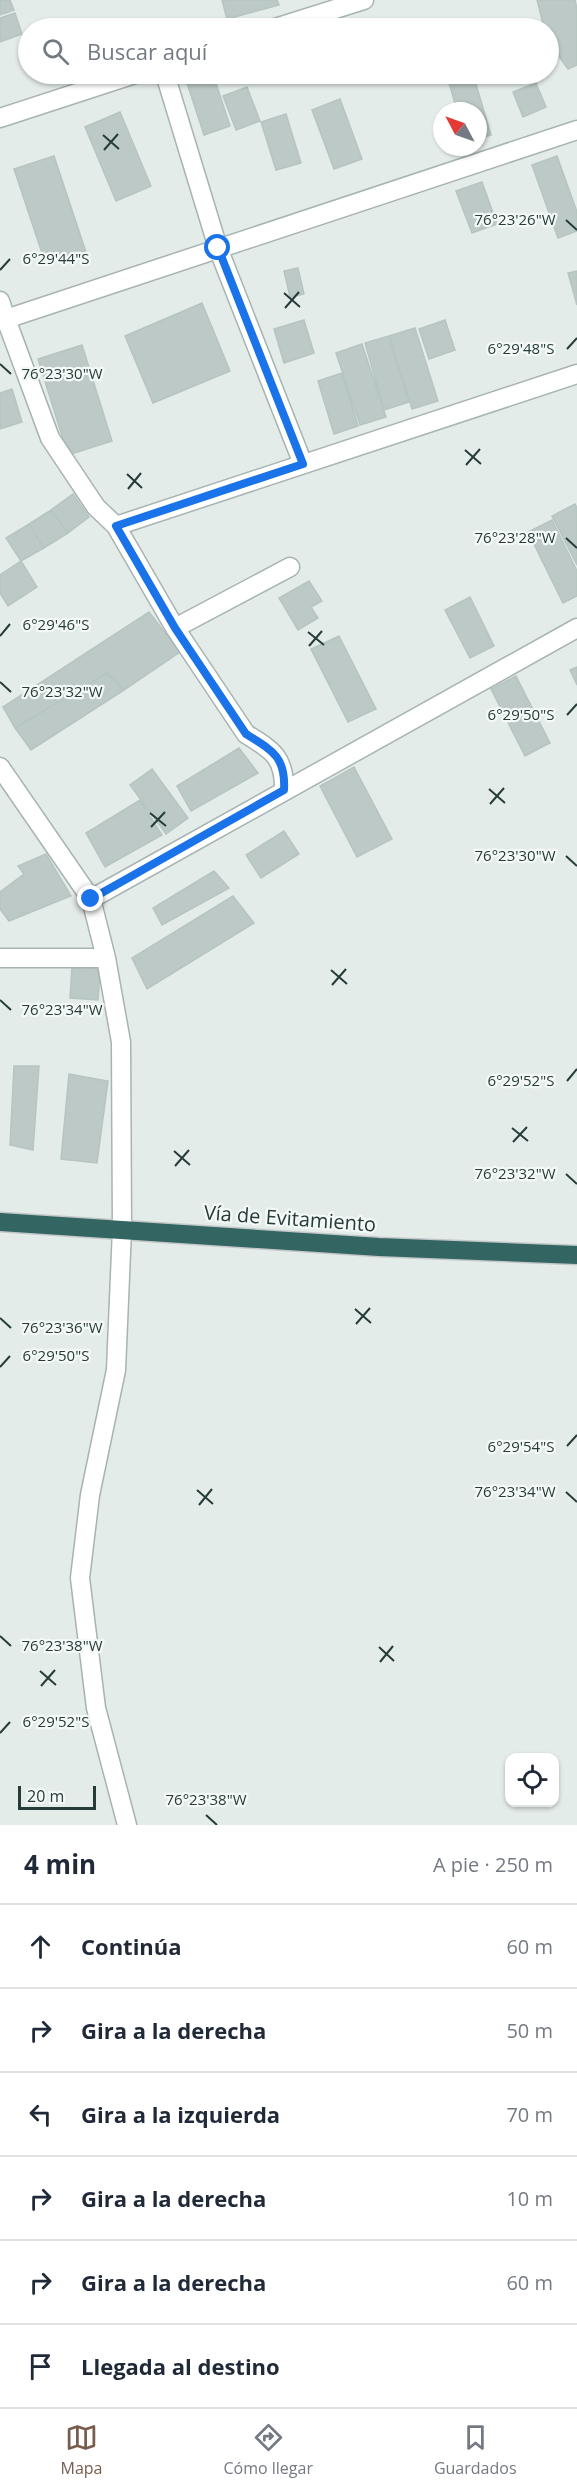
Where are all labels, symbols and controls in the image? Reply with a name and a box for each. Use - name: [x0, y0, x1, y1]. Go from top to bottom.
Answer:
- search box: [18, 18, 559, 84]
- icon: search: [39, 35, 72, 68]
- text: Buscar aquí: [87, 36, 207, 66]
- north arrow: [433, 102, 487, 156]
- text: 76°23'26"W: [475, 209, 556, 229]
- route start: [204, 234, 230, 260]
- text: 6°29'44"S: [23, 248, 89, 268]
- text: 6°29'48"S: [488, 338, 554, 358]
- text: 76°23'30"W: [22, 363, 103, 383]
- text: 76°23'28"W: [475, 527, 556, 547]
- text: 6°29'46"S: [23, 614, 89, 634]
- text: 76°23'32"W: [22, 681, 103, 701]
- text: 6°29'50"S: [488, 704, 554, 724]
- text: 76°23'30"W: [475, 845, 556, 865]
- route end: [77, 885, 103, 911]
- text: 76°23'34"W: [22, 999, 103, 1019]
- text: 6°29'52"S: [488, 1070, 554, 1090]
- text: 76°23'32"W: [475, 1163, 556, 1183]
- street label: Vía de Evitamiento: [203, 1199, 377, 1237]
- text: 76°23'36"W: [22, 1317, 103, 1337]
- text: 6°29'50"S: [23, 1345, 89, 1365]
- text: 6°29'54"S: [488, 1436, 554, 1456]
- text: 76°23'34"W: [475, 1481, 556, 1501]
- text: 76°23'38"W: [22, 1635, 103, 1655]
- text: 6°29'52"S: [23, 1711, 89, 1731]
- map controls: [505, 1753, 559, 1807]
- button: locate: [505, 1753, 559, 1807]
- scale bar: [18, 1783, 96, 1810]
- text: 20 m: [27, 1785, 64, 1807]
- text: 76°23'38"W: [166, 1789, 247, 1809]
- text: 4 min: [24, 1846, 96, 1882]
- text: A pie · 250 m: [433, 1851, 553, 1878]
- icon: ahead: [24, 1930, 57, 1963]
- text: Continúa: [81, 1931, 182, 1961]
- text: 60 m: [506, 1933, 553, 1960]
- icon: right: [24, 2014, 57, 2047]
- text: Gira a la derecha: [81, 2015, 266, 2045]
- text: 50 m: [506, 2017, 553, 2044]
- icon: left: [24, 2098, 57, 2131]
- text: Gira a la izquierda: [81, 2099, 280, 2129]
- text: 70 m: [506, 2101, 553, 2128]
- icon: right: [24, 2182, 57, 2215]
- text: Gira a la derecha: [81, 2183, 266, 2213]
- text: 10 m: [506, 2185, 553, 2212]
- icon: right: [24, 2266, 57, 2299]
- text: Gira a la derecha: [81, 2267, 266, 2297]
- text: 60 m: [506, 2269, 553, 2296]
- icon: arrive: [24, 2350, 57, 2383]
- text: Llegada al destino: [81, 2351, 280, 2381]
- tab: Mapa: [60, 2421, 102, 2479]
- tab: Cómo llegar: [223, 2421, 313, 2479]
- tab: Guardados: [434, 2421, 517, 2479]

